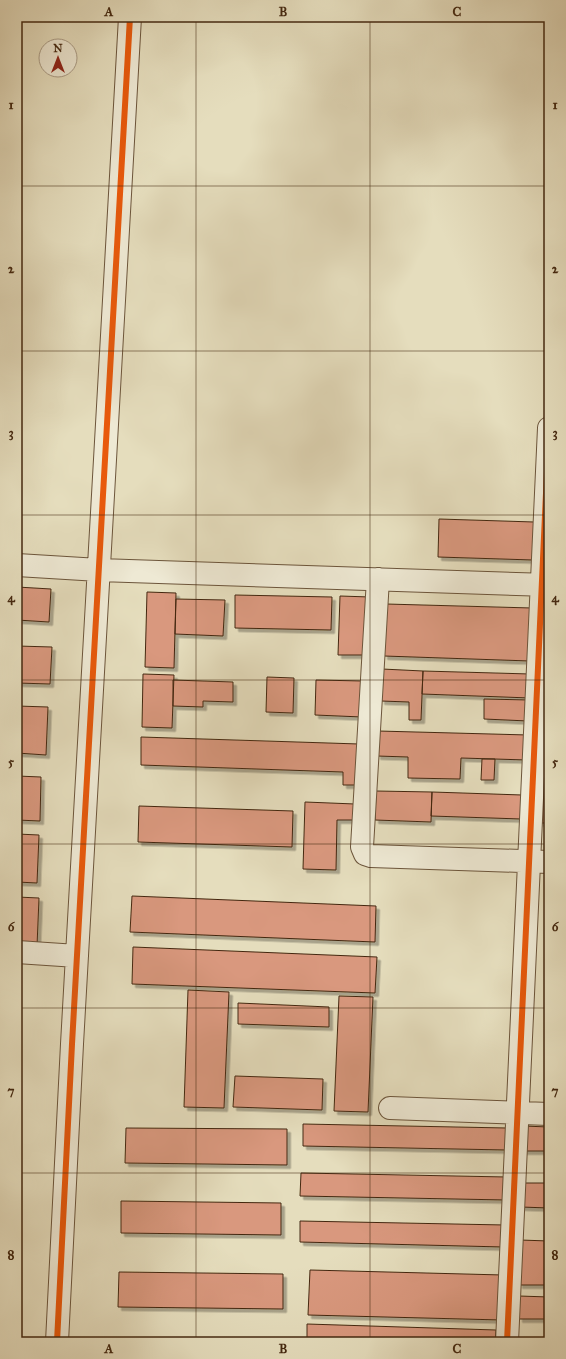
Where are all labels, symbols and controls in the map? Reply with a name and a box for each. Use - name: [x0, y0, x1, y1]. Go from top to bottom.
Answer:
- text: A: [104, 4, 114, 20]
- text: B: [279, 4, 288, 20]
- text: C: [453, 4, 462, 20]
- north arrow: [38, 38, 78, 78]
- text: N: [53, 42, 63, 55]
- text: 1: [8, 97, 14, 113]
- text: 1: [552, 97, 558, 113]
- text: 2: [8, 261, 15, 277]
- text: 2: [552, 261, 559, 277]
- text: 3: [8, 425, 14, 441]
- text: 3: [552, 425, 558, 441]
- text: 4: [7, 590, 15, 606]
- text: 4: [551, 590, 559, 606]
- text: 5: [8, 754, 15, 770]
- text: 5: [552, 754, 559, 770]
- text: 6: [8, 919, 16, 935]
- text: 6: [552, 919, 560, 935]
- text: 7: [8, 1083, 15, 1099]
- text: 7: [552, 1083, 559, 1099]
- text: 8: [8, 1247, 15, 1263]
- text: 8: [552, 1247, 559, 1263]
- text: A: [104, 1341, 114, 1357]
- text: B: [279, 1341, 288, 1357]
- text: C: [453, 1341, 462, 1357]

